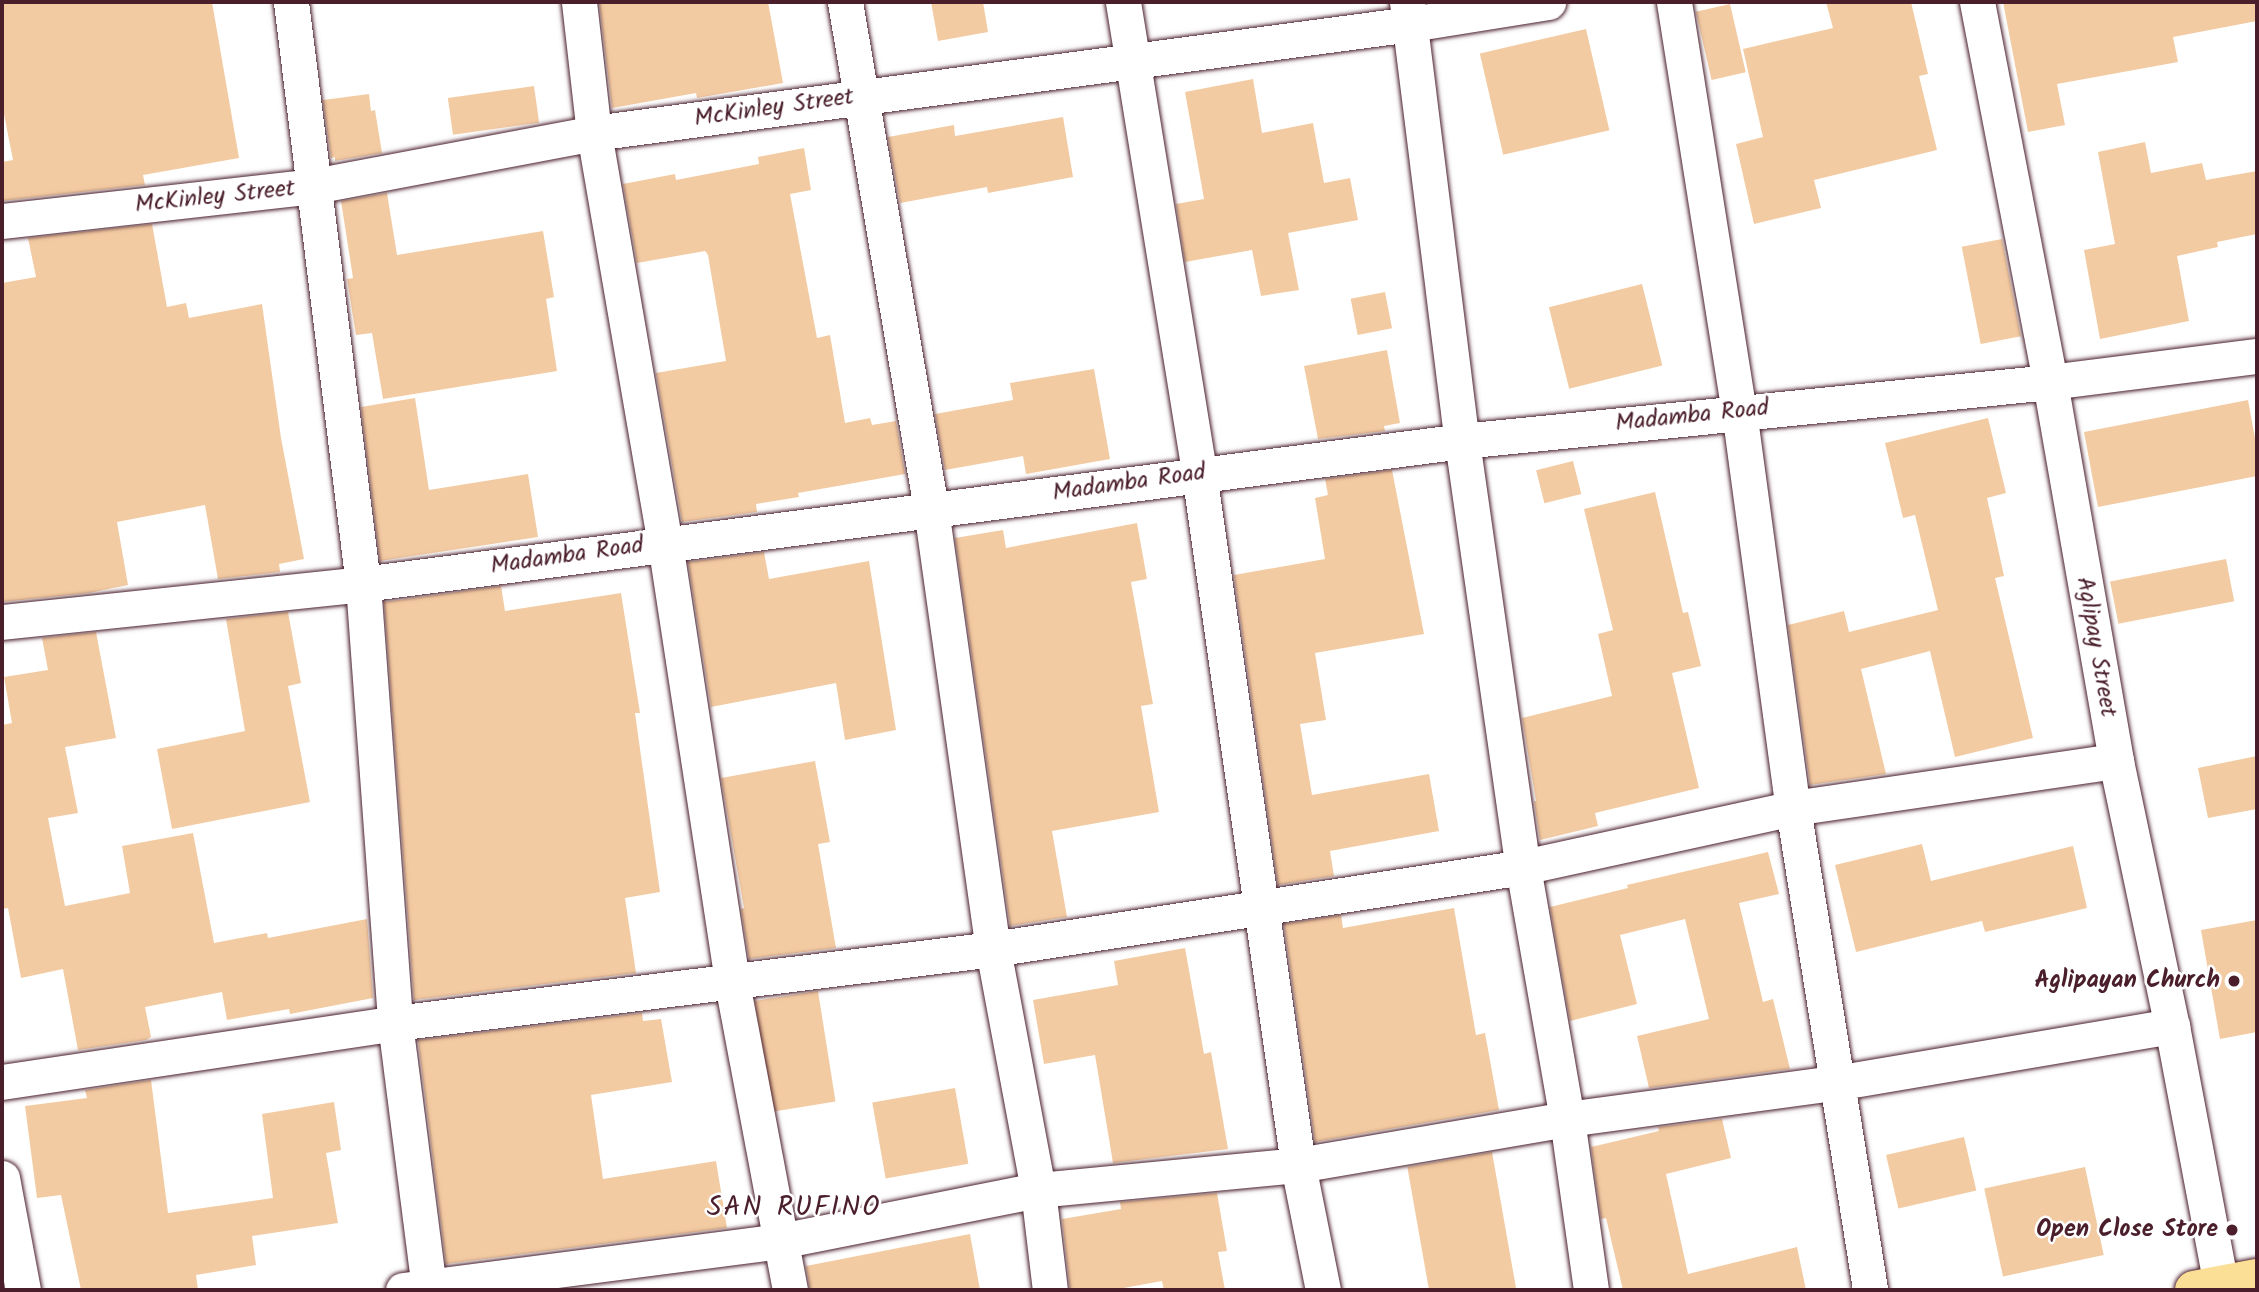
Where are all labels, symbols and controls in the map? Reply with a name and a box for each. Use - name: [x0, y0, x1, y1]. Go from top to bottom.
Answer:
- street label: McKinley Street: [692, 83, 856, 133]
- street label: McKinley Street: [134, 174, 296, 220]
- street label: Madamba Road: [1614, 394, 1770, 438]
- street label: Madamba Road: [1051, 458, 1207, 508]
- street label: Madamba Road: [489, 531, 645, 581]
- street label: Aglipay Street: [2069, 575, 2123, 719]
- place label: Aglipayan Church: [2034, 967, 2220, 995]
- marker: Aglipayan Church: [2226, 973, 2242, 989]
- district label: SAN RUFINO: [708, 1191, 880, 1225]
- place label: Open Close Store: [2036, 1216, 2218, 1244]
- marker: Open Close Store: [2224, 1222, 2240, 1238]

